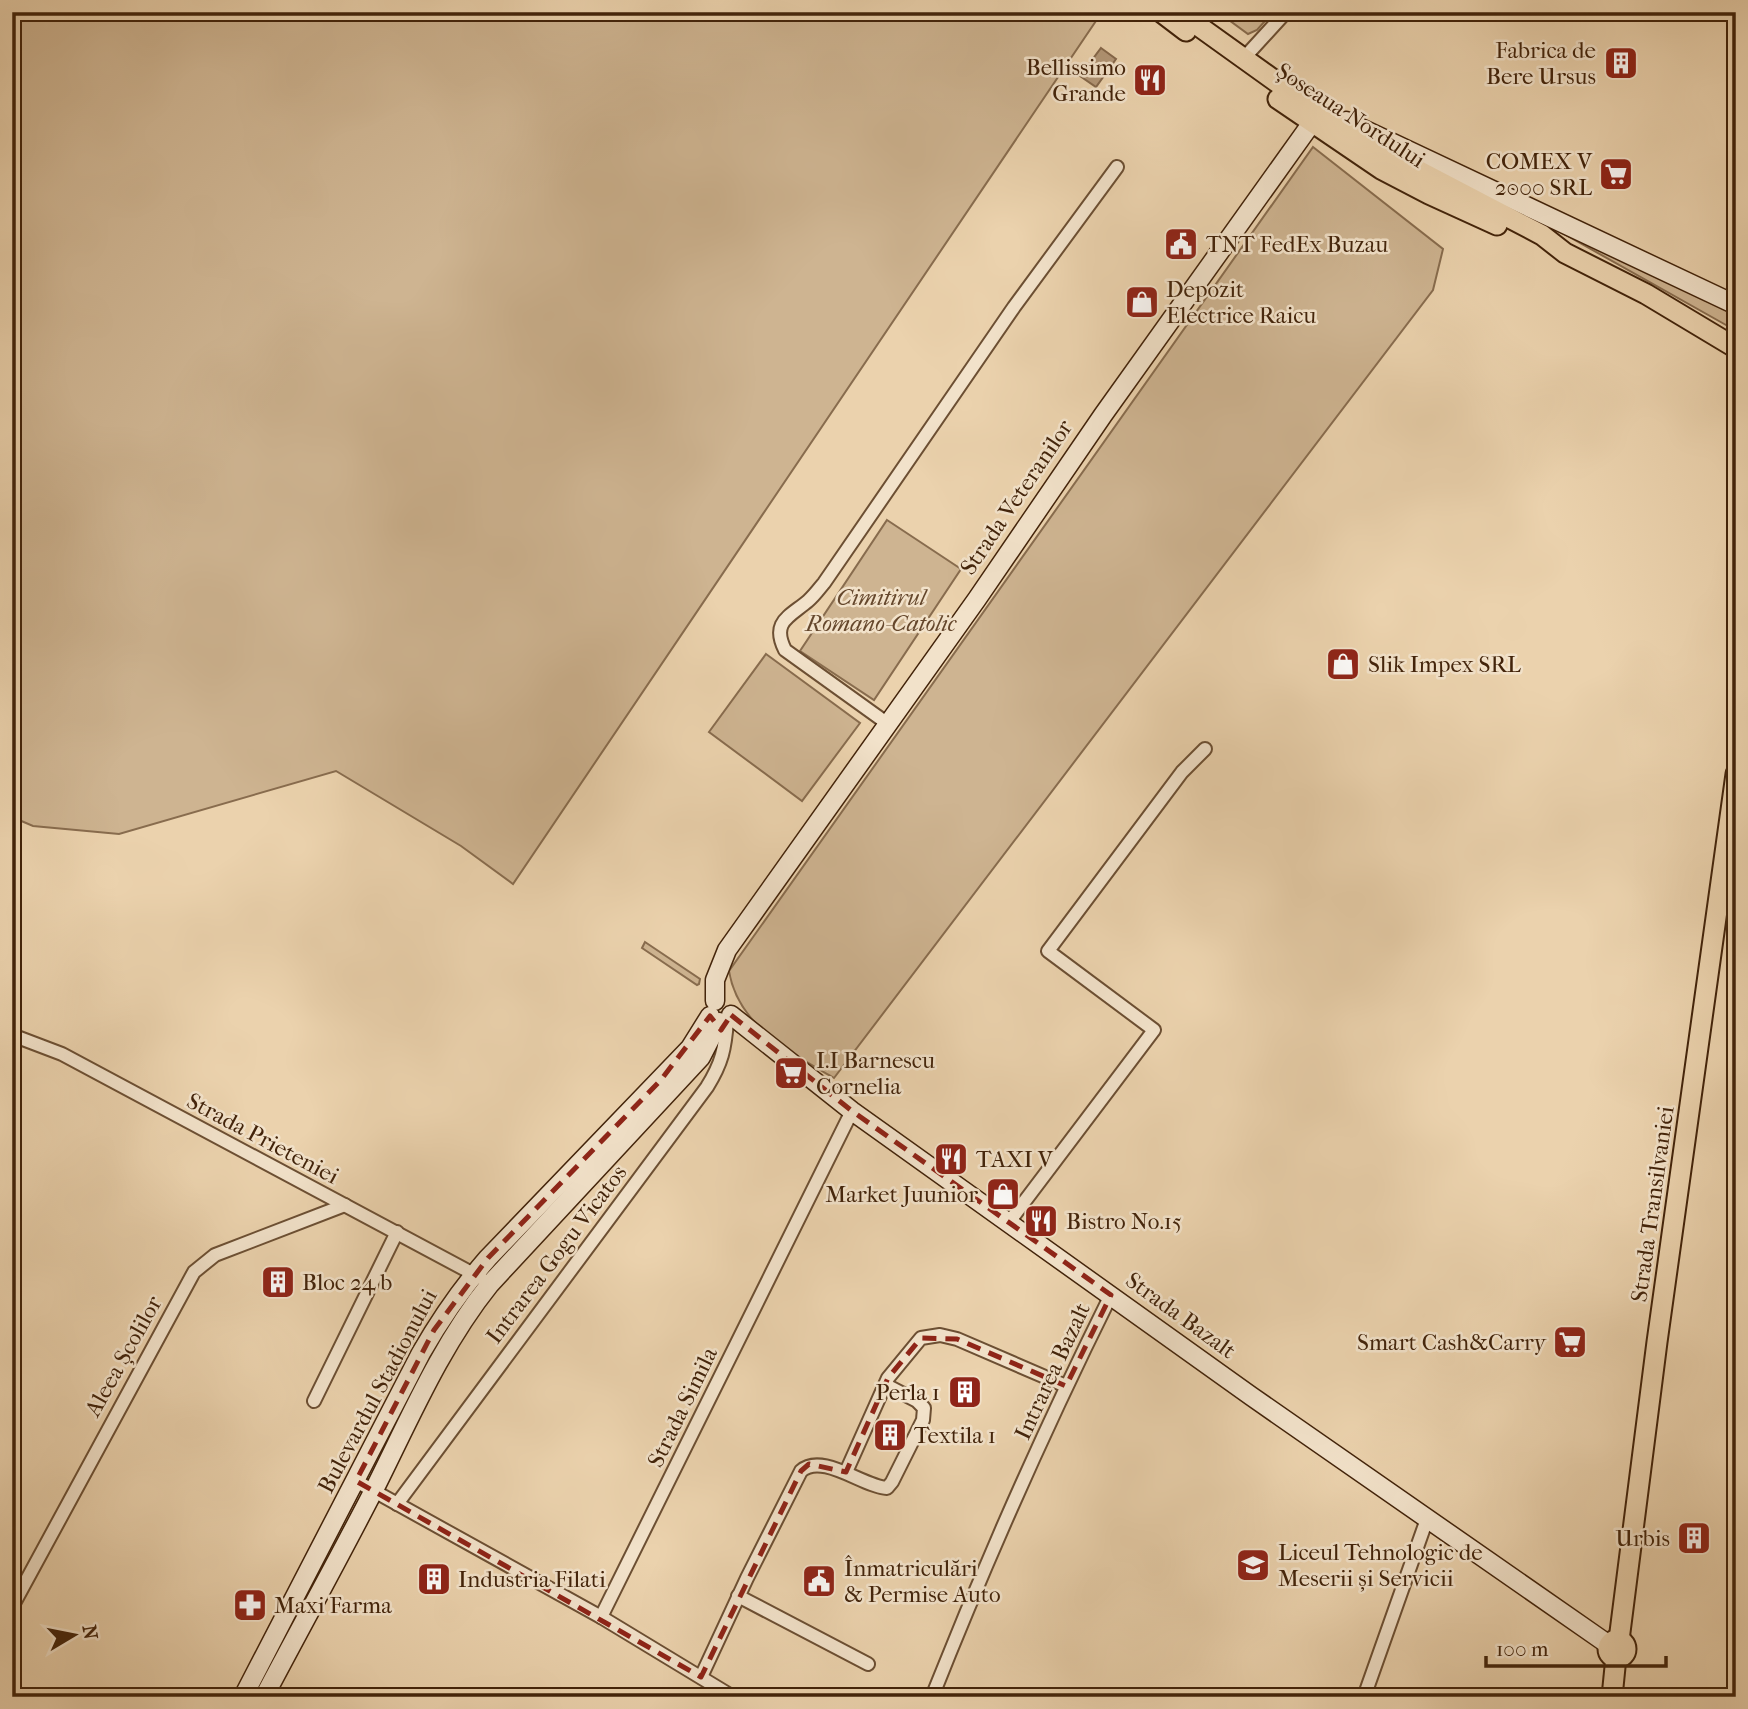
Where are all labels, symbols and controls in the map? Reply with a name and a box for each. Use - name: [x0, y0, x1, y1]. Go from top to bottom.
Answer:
- place label: Fabrica de Bere Ursus: [1486, 37, 1596, 90]
- building icon: Fabrica de Bere Ursus: [1602, 44, 1640, 82]
- place label: Bellissimo Grande: [1026, 54, 1126, 107]
- street label: Șoseaua Nordului: [1271, 57, 1430, 174]
- restaurant icon: Bellissimo Grande: [1131, 61, 1169, 99]
- place label: COMEX V 2000 SRL: [1486, 148, 1593, 201]
- supermarket icon: COMEX V 2000 SRL: [1597, 155, 1635, 193]
- public building icon: TNT FedEx Buzau: [1162, 225, 1200, 263]
- place label: TNT FedEx Buzau: [1206, 231, 1388, 258]
- place label: Depozit Electrice Raicu: [1166, 276, 1316, 329]
- shop icon: Depozit Electrice Raicu: [1123, 283, 1161, 321]
- street label: Strada Veteranilor: [955, 414, 1078, 580]
- park label: Cimitirul Romano-Catolic: [804, 584, 958, 637]
- shop icon: Slik Impex SRL: [1324, 645, 1362, 683]
- place label: Slik Impex SRL: [1368, 651, 1521, 678]
- place label: I.I Barnescu Cornelia: [816, 1047, 935, 1100]
- supermarket icon: I.I Barnescu Cornelia: [772, 1054, 810, 1092]
- street label: Strada Prieteniei: [182, 1087, 343, 1190]
- street label: Strada Transilvaniei: [1625, 1104, 1680, 1304]
- restaurant icon: TAXI V: [932, 1140, 970, 1178]
- place label: TAXI V: [976, 1146, 1054, 1173]
- street label: Intrarea Gogu Vicatos: [480, 1160, 632, 1349]
- shop icon: Market Juunior: [984, 1175, 1022, 1213]
- place label: Market Juunior: [825, 1181, 978, 1208]
- restaurant icon: Bistro No.15: [1022, 1202, 1060, 1240]
- place label: Bistro No.15: [1066, 1208, 1182, 1235]
- building icon: Bloc 24 b: [259, 1263, 297, 1301]
- street label: Strada Bazalt: [1120, 1266, 1241, 1364]
- place label: Bloc 24 b: [302, 1269, 392, 1296]
- street label: Bulevardul Stadionului: [312, 1284, 443, 1498]
- street label: Aleea Școlilor: [79, 1291, 168, 1422]
- street label: Intrarea Bazalt: [1009, 1298, 1096, 1444]
- supermarket icon: Smart Cash&Carry: [1551, 1323, 1589, 1361]
- place label: Smart Cash&Carry: [1357, 1329, 1547, 1356]
- street label: Strada Simila: [642, 1343, 723, 1472]
- building icon: Perla 1: [946, 1373, 984, 1411]
- place label: Perla 1: [875, 1379, 940, 1406]
- building icon: Textila 1: [871, 1416, 909, 1454]
- place label: Textila 1: [914, 1422, 996, 1449]
- building icon: Urbis: [1675, 1519, 1713, 1557]
- place label: Urbis: [1615, 1525, 1670, 1552]
- place label: Liceul Tehnologic de Meserii și Servicii: [1278, 1539, 1483, 1592]
- school or university icon: Liceul Tehnologic de Meserii și Servicii: [1234, 1546, 1272, 1584]
- place label: Înmatriculări & Permise Auto: [844, 1555, 1001, 1608]
- building icon: Industria Filati: [415, 1560, 453, 1598]
- public building icon: Înmatriculări & Permise Auto: [800, 1562, 838, 1600]
- place label: Industria Filati: [458, 1566, 606, 1593]
- pharmacy icon: Maxi Farma: [231, 1586, 269, 1624]
- place label: Maxi Farma: [274, 1592, 392, 1619]
- north arrow: [38, 1600, 108, 1670]
- text: N: [78, 1623, 102, 1642]
- scale bar: [1486, 1625, 1666, 1669]
- text: 100 m: [1496, 1637, 1549, 1661]

